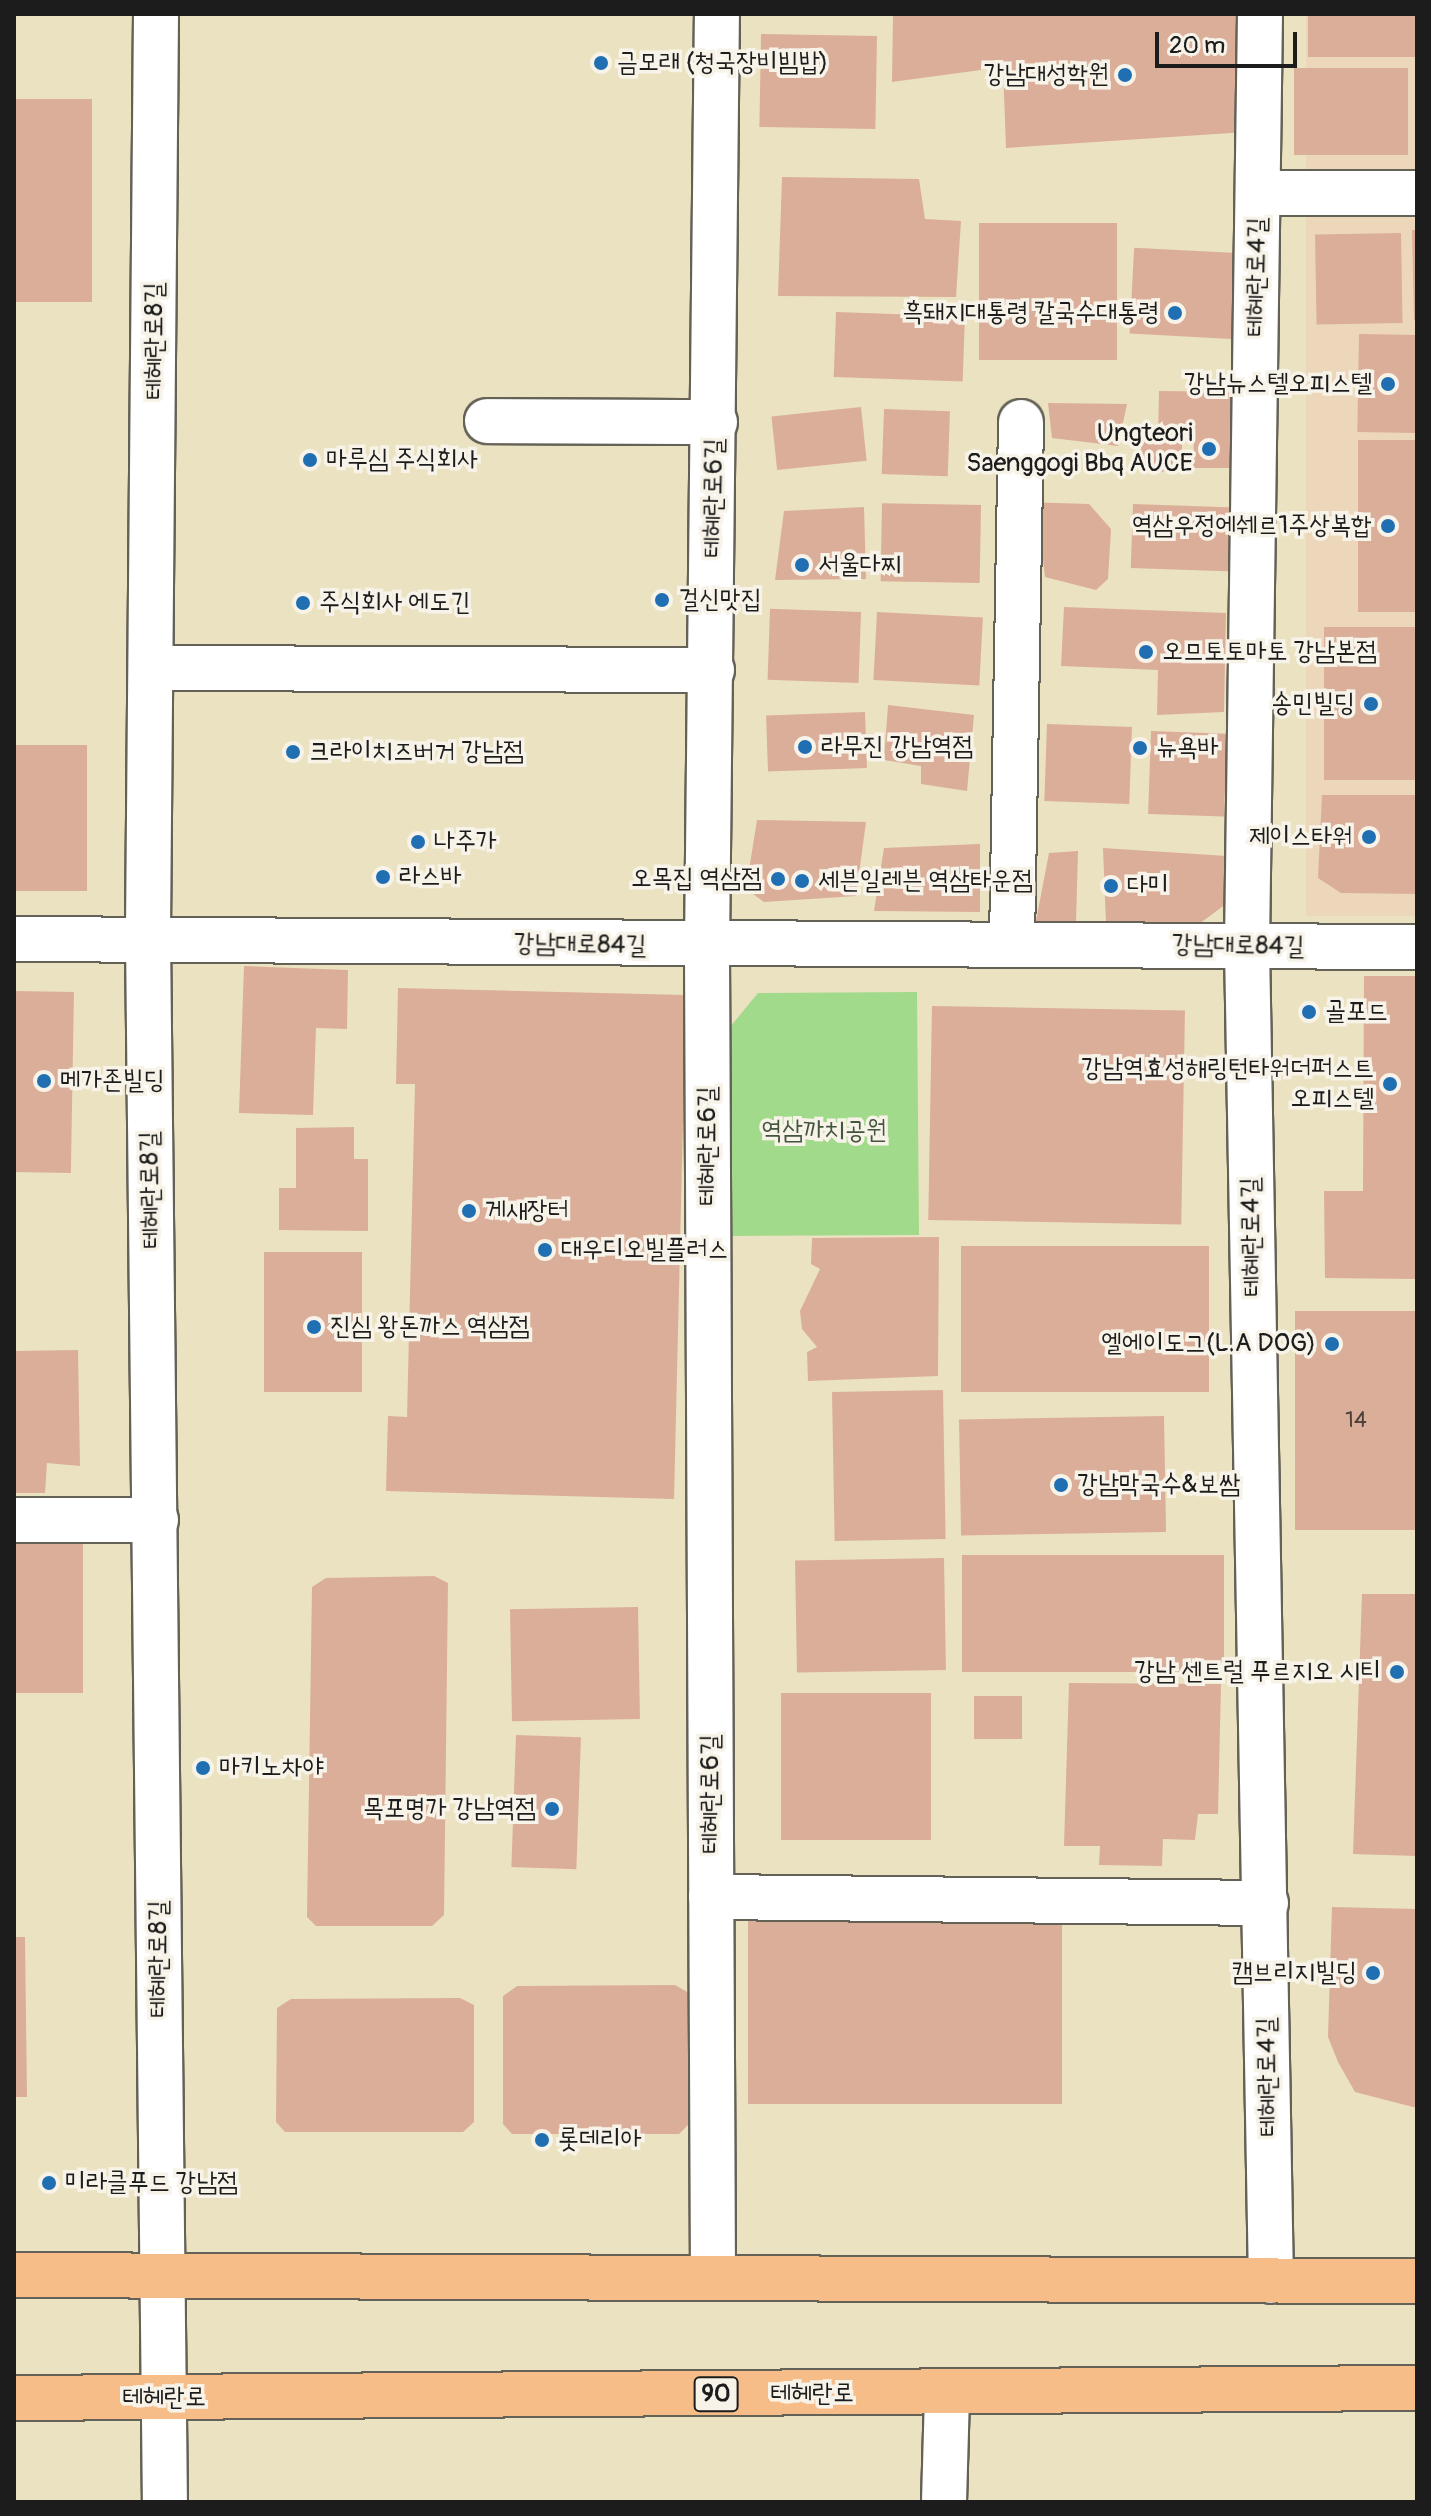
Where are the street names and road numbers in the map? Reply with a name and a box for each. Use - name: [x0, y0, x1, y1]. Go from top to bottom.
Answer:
- street label: 테헤란로4길: [1240, 217, 1274, 337]
- street label: 테헤란로8길: [139, 282, 171, 400]
- street label: 테헤란로6길: [697, 438, 731, 558]
- street label: 강남대로84길: [513, 928, 647, 962]
- street label: 강남대로84길: [1171, 929, 1305, 963]
- street label: 테헤란로6길: [692, 1086, 724, 1206]
- street label: 테헤란로8길: [134, 1131, 168, 1249]
- street label: 테헤란로4길: [1235, 1177, 1269, 1297]
- street label: 테헤란로6길: [695, 1734, 727, 1854]
- street label: 테헤란로8길: [143, 1900, 175, 2018]
- street label: 테헤란로4길: [1251, 2017, 1285, 2137]
- road number: 90: [692, 2374, 740, 2414]
- street label: 테헤란로: [770, 2378, 854, 2410]
- street label: 테헤란로: [122, 2382, 206, 2414]

